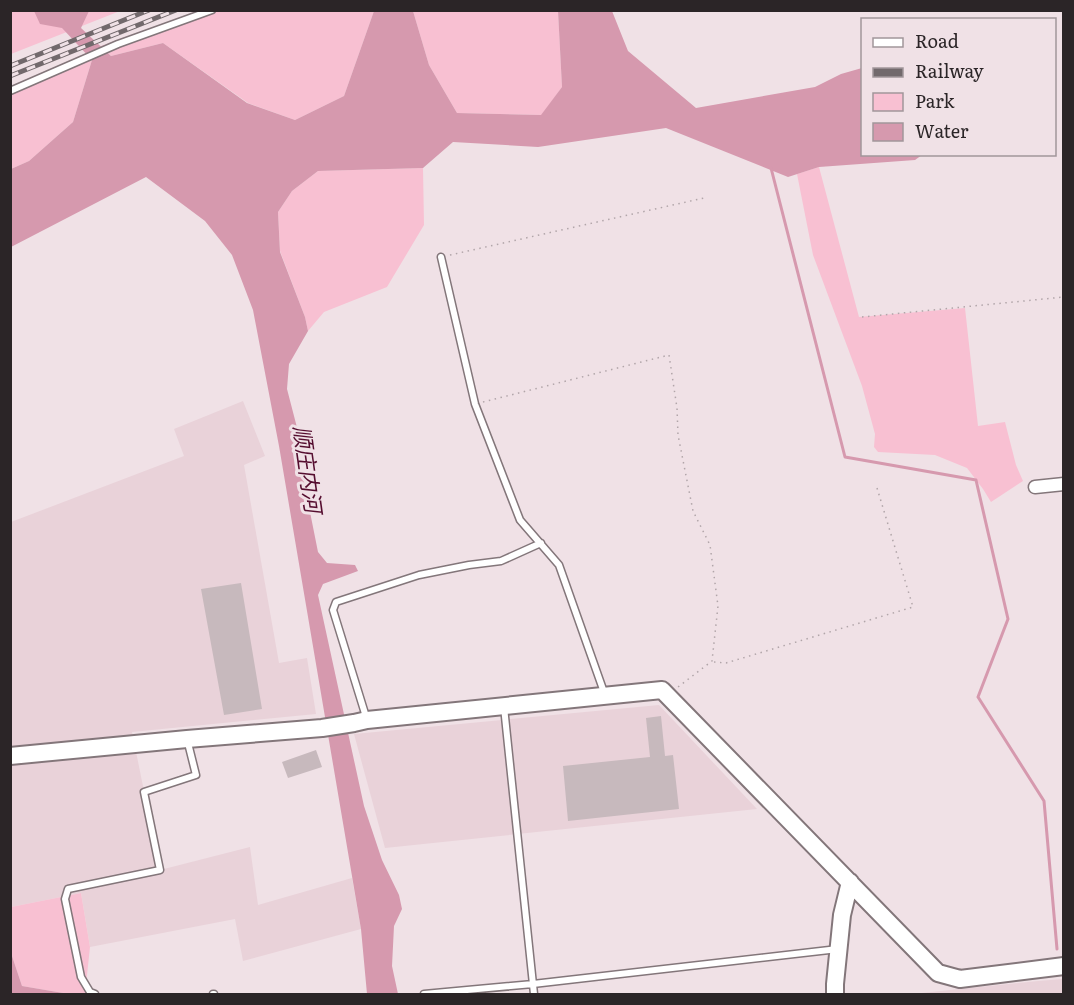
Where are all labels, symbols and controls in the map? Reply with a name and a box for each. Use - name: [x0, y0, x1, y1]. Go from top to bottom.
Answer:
- legend: [861, 18, 1056, 156]
- text: Road: [915, 27, 959, 54]
- text: Railway: [915, 57, 984, 84]
- text: Park: [915, 87, 956, 114]
- text: Water: [915, 117, 969, 144]
- water label: 顺庄内河: [287, 423, 332, 519]

